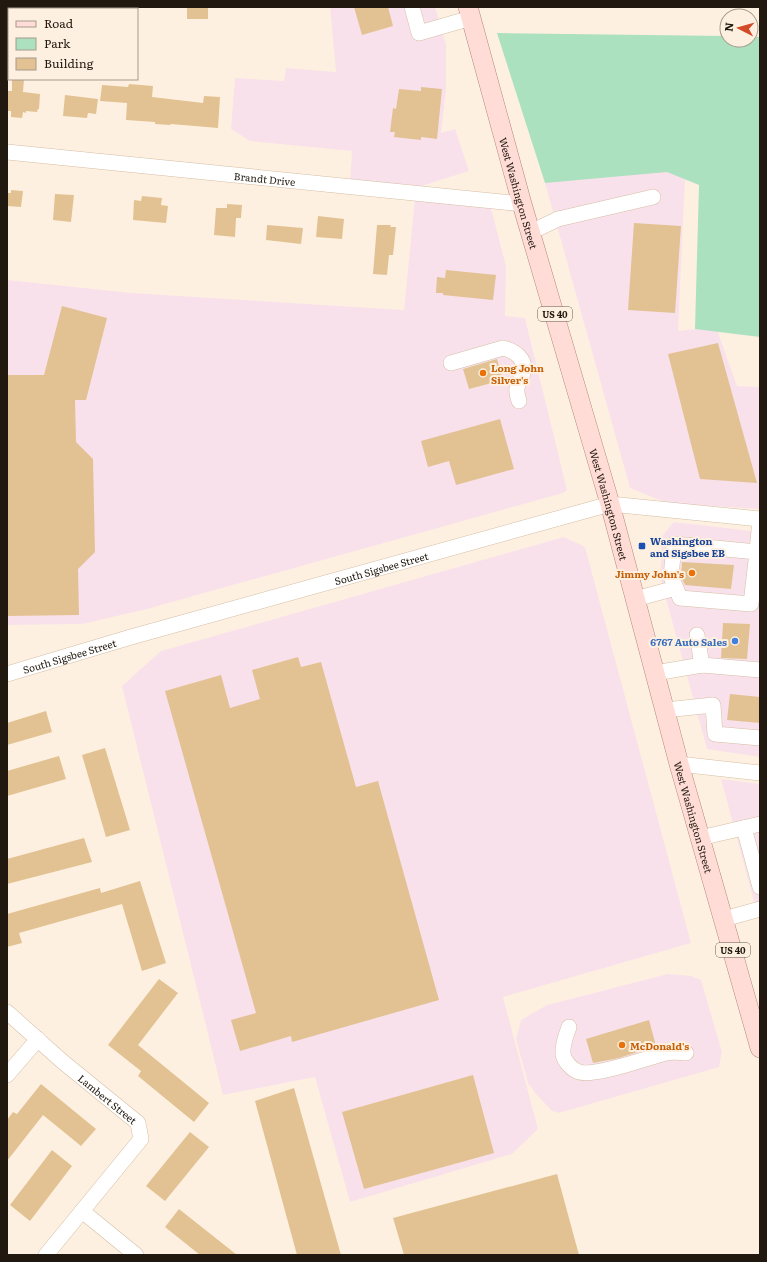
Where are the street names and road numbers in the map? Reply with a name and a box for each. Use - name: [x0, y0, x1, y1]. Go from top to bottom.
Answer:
- street label: West Washington Street: [497, 136, 542, 251]
- street label: Brandt Drive: [233, 167, 296, 189]
- road number: US 40: [538, 307, 572, 321]
- street label: West Washington Street: [587, 447, 632, 562]
- street label: South Sigsbee Street: [333, 547, 430, 588]
- street label: South Sigsbee Street: [21, 634, 118, 676]
- street label: West Washington Street: [671, 759, 717, 875]
- road number: US 40: [716, 943, 750, 957]
- street label: Lambert Street: [75, 1070, 140, 1127]

